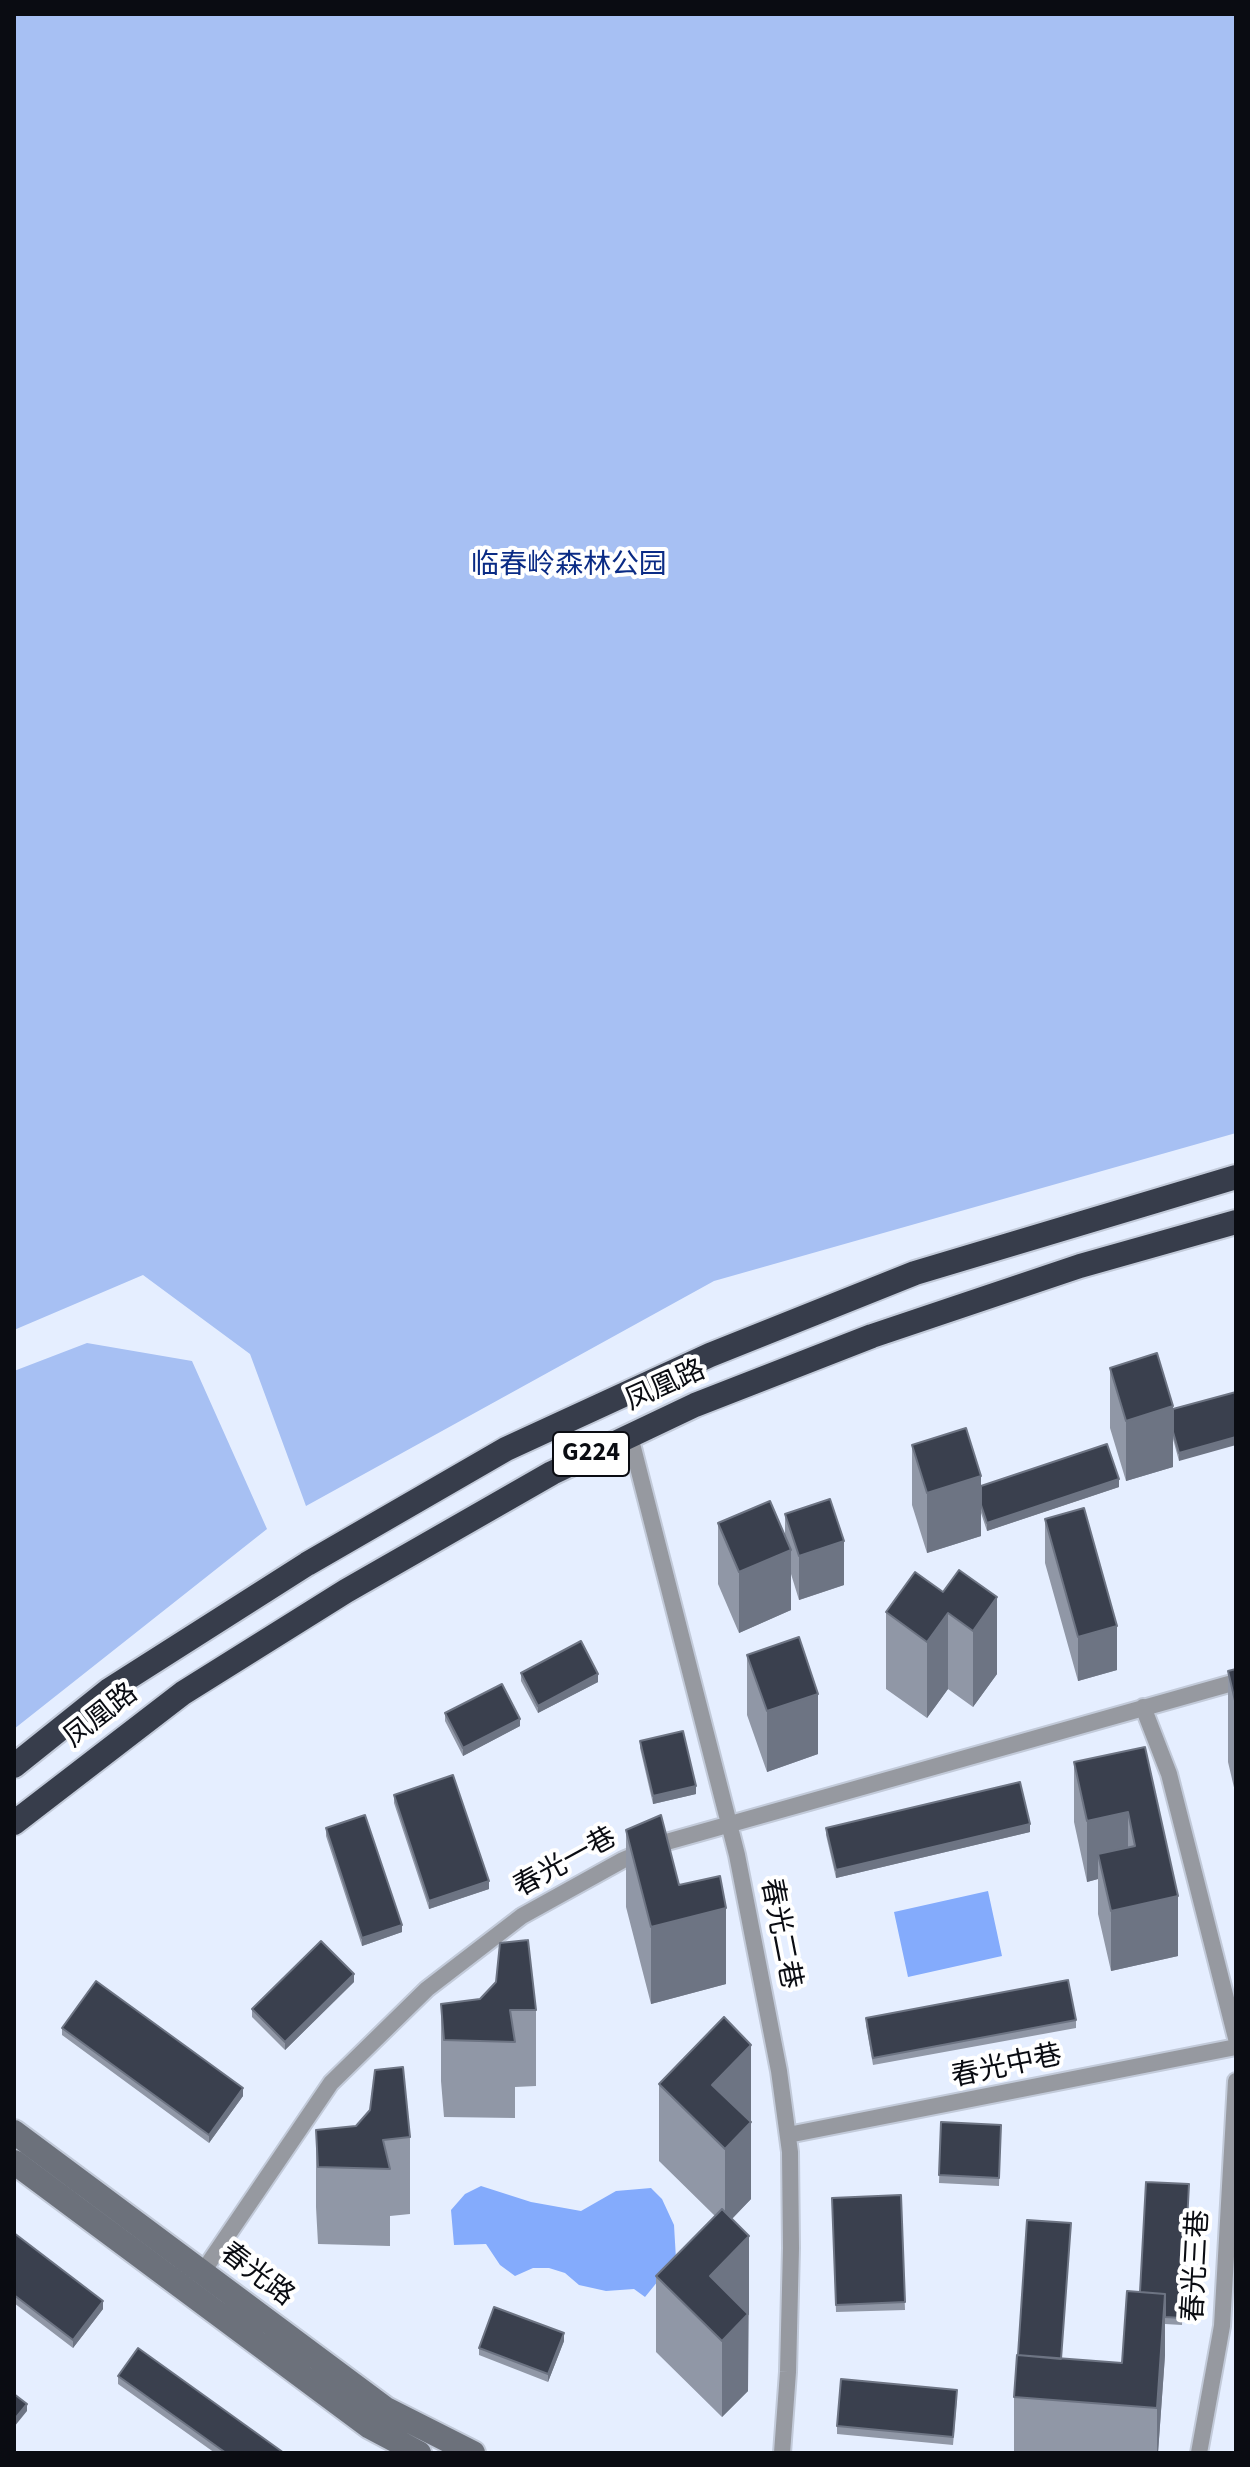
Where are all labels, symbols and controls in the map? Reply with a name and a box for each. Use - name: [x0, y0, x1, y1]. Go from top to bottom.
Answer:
- park label: 临春岭森林公园: [471, 550, 667, 584]
- street label: 凤凰路: [621, 1355, 711, 1419]
- road number: G224: [553, 1432, 629, 1476]
- street label: 凤凰路: [59, 1678, 145, 1756]
- street label: 春光一巷: [509, 1822, 623, 1906]
- street label: 春光二巷: [752, 1876, 806, 1992]
- street label: 春光中巷: [949, 2040, 1065, 2096]
- street label: 春光三巷: [1178, 2209, 1218, 2323]
- street label: 春光路: [212, 2237, 300, 2315]

